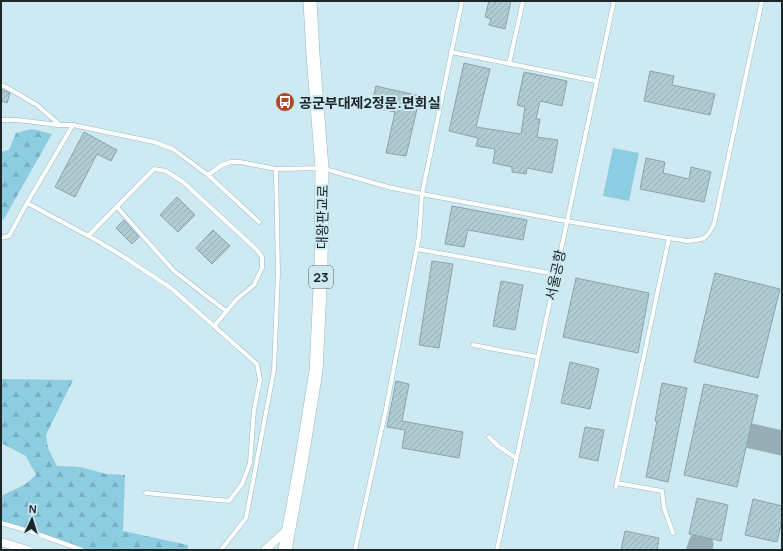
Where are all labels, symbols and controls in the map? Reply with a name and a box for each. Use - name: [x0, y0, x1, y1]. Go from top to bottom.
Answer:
- bus stop icon: 공군부대제2정문.면회실: [274, 91, 296, 113]
- place label: 공군부대제2정문.면회실: [299, 93, 440, 112]
- street label: 대왕판교로: [312, 185, 332, 249]
- street label: 서울공항: [540, 248, 570, 302]
- road number: 23: [309, 266, 333, 288]
- north arrow: [12, 499, 52, 539]
- text: N: [28, 501, 37, 516]

